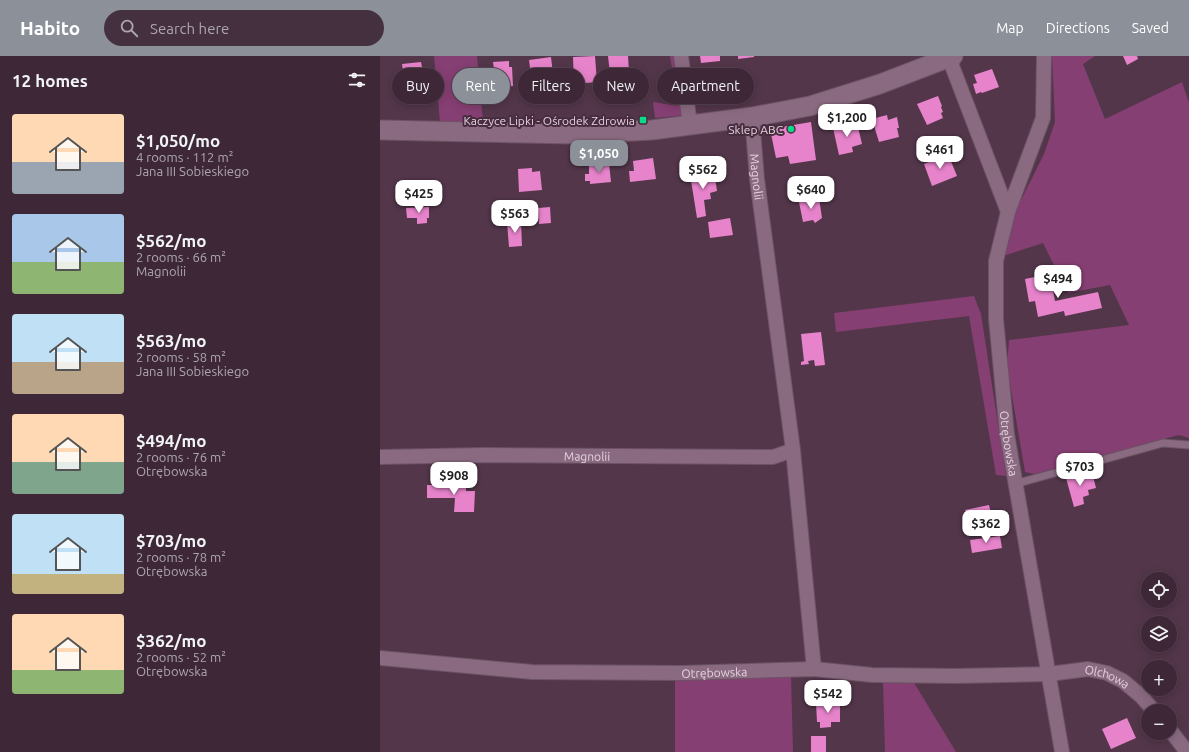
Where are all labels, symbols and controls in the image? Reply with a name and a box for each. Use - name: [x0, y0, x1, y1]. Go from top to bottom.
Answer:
- search box: [104, 10, 384, 46]
- text: Habito: [20, 17, 80, 39]
- icon: search: [118, 17, 140, 39]
- text: Search here: [150, 20, 229, 37]
- text: Map: [996, 20, 1024, 36]
- text: Directions: [1046, 20, 1110, 36]
- text: Saved: [1132, 20, 1169, 36]
- chip: Buy: [392, 68, 444, 104]
- chip: Rent: [452, 68, 510, 104]
- chip: Filters: [518, 68, 585, 104]
- chip: New: [593, 68, 649, 104]
- chip: Apartment: [657, 68, 754, 104]
- icon: filters: [346, 69, 368, 91]
- text: 12 homes: [12, 71, 88, 90]
- pin: $1,200: [814, 104, 880, 138]
- text: $1,200: [827, 110, 867, 124]
- place label: Kaczyce Lipki - Ośrodek Zdrowia: [464, 114, 635, 127]
- marker: Kaczyce Lipki - Ośrodek Zdrowia: [638, 115, 648, 125]
- place label: Sklep ABC: [728, 123, 784, 136]
- marker: Sklep ABC: [786, 124, 796, 134]
- icon: home: [44, 130, 92, 178]
- text: $1,050/mo: [136, 131, 220, 150]
- pin: $461: [916, 136, 964, 170]
- pin: $1,050: [566, 140, 632, 174]
- text: $461: [925, 142, 955, 156]
- text: $1,050: [579, 146, 619, 160]
- text: 4 rooms · 112 m²: [136, 150, 233, 164]
- street label: Magnolii: [748, 153, 766, 201]
- pin: $562: [679, 156, 727, 190]
- text: $562: [688, 162, 718, 176]
- text: Jana III Sobieskiego: [136, 164, 249, 178]
- pin: $640: [787, 176, 835, 210]
- pin: $425: [395, 180, 443, 214]
- text: $640: [796, 182, 826, 196]
- text: $425: [404, 186, 434, 200]
- pin: $563: [491, 200, 539, 234]
- text: $563: [500, 206, 530, 220]
- icon: home: [44, 230, 92, 278]
- text: $562/mo: [136, 231, 206, 250]
- text: 2 rooms · 66 m²: [136, 250, 226, 264]
- text: Magnolii: [136, 264, 186, 278]
- pin: $494: [1034, 265, 1082, 299]
- text: $494: [1043, 271, 1073, 285]
- icon: home: [44, 330, 92, 378]
- text: $563/mo: [136, 331, 206, 350]
- text: 2 rooms · 58 m²: [136, 350, 226, 364]
- text: Jana III Sobieskiego: [136, 364, 249, 378]
- street label: Otrębowska: [998, 410, 1021, 477]
- icon: home: [44, 430, 92, 478]
- text: $494/mo: [136, 431, 206, 450]
- street label: Magnolii: [564, 449, 610, 462]
- text: 2 rooms · 76 m²: [136, 450, 226, 464]
- pin: $703: [1056, 453, 1104, 487]
- text: $703: [1065, 459, 1095, 473]
- pin: $908: [430, 462, 478, 496]
- text: Otrębowska: [136, 464, 207, 478]
- text: $908: [439, 468, 469, 482]
- pin: $362: [962, 510, 1010, 544]
- text: $362: [971, 516, 1001, 530]
- icon: home: [44, 530, 92, 578]
- text: $703/mo: [136, 531, 206, 550]
- text: 2 rooms · 78 m²: [136, 550, 226, 564]
- text: Otrębowska: [136, 564, 207, 578]
- map controls: [1141, 572, 1177, 740]
- button: locate: [1141, 572, 1177, 608]
- button: layers: [1141, 616, 1177, 652]
- icon: home: [44, 630, 92, 678]
- text: $362/mo: [136, 631, 206, 650]
- text: 2 rooms · 52 m²: [136, 650, 226, 664]
- button: +: [1141, 660, 1177, 696]
- street label: Olchowa: [1084, 662, 1133, 691]
- text: Otrębowska: [136, 664, 207, 678]
- street label: Otrębowska: [681, 665, 748, 680]
- pin: $542: [804, 680, 852, 714]
- text: $542: [813, 686, 843, 700]
- button: −: [1141, 704, 1177, 740]

